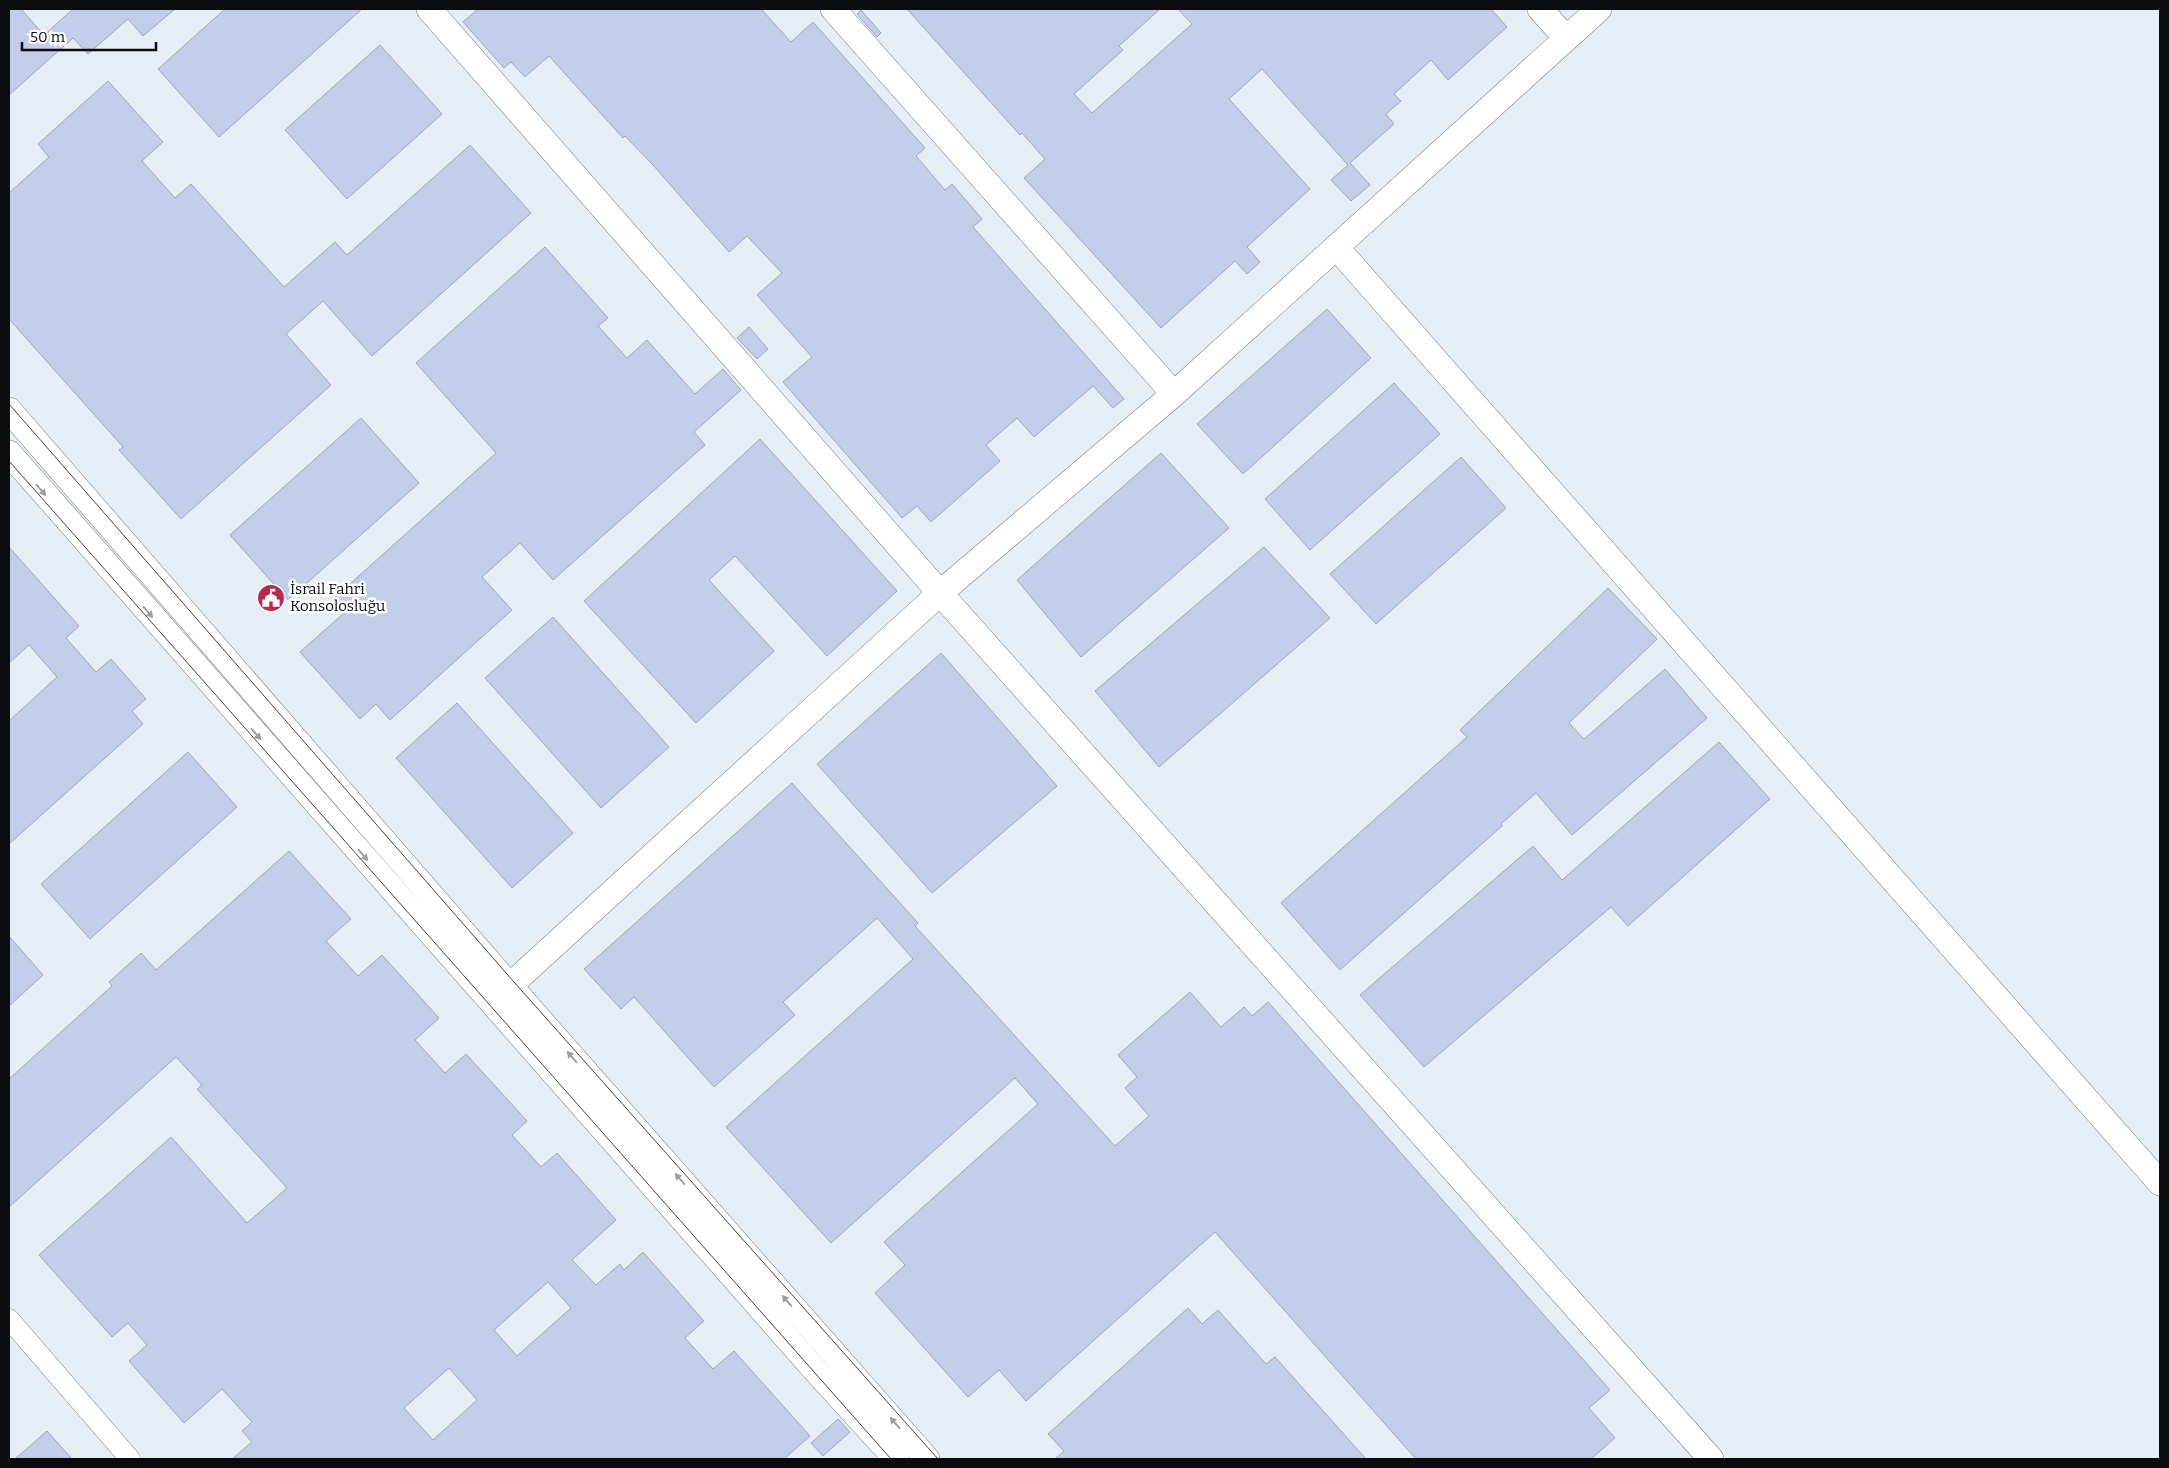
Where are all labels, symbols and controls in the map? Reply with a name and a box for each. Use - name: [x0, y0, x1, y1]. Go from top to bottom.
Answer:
- scale bar: [22, 20, 156, 52]
- text: 50 m: [30, 28, 66, 46]
- one-way arrow: [35, 483, 47, 495]
- place label: İsrail Fahri Konsolosluğu: [290, 580, 385, 615]
- public building icon: İsrail Fahri Konsolosluğu: [256, 583, 286, 613]
- one-way arrow: [143, 605, 154, 618]
- one-way arrow: [250, 727, 262, 739]
- one-way arrow: [357, 849, 369, 861]
- one-way arrow: [566, 1052, 578, 1064]
- one-way arrow: [674, 1174, 686, 1186]
- one-way arrow: [782, 1294, 793, 1307]
- one-way arrow: [889, 1417, 901, 1429]

